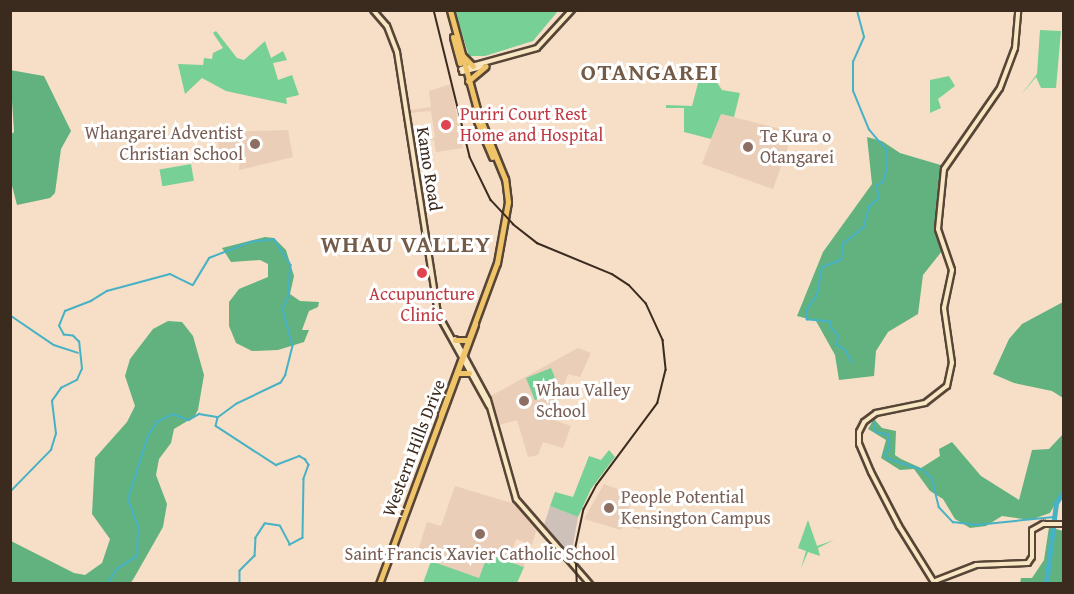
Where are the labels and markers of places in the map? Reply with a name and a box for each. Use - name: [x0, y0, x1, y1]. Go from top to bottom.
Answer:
- place label: Puriri Court Rest Home and Hospital: [460, 104, 603, 146]
- marker: Puriri Court Rest Home and Hospital: [437, 116, 455, 134]
- place label: Whangarei Adventist Christian School: [84, 123, 243, 166]
- place label: Te Kura o Otangarei: [760, 126, 834, 168]
- marker: Whangarei Adventist Christian School: [248, 137, 262, 151]
- marker: Te Kura o Otangarei: [741, 140, 755, 154]
- marker: Accupuncture Clinic: [413, 264, 431, 282]
- place label: Accupuncture Clinic: [369, 284, 475, 326]
- place label: Whau Valley School: [536, 380, 630, 422]
- marker: Whau Valley School: [517, 394, 531, 408]
- place label: People Potential Kensington Campus: [621, 487, 771, 530]
- marker: People Potential Kensington Campus: [602, 501, 616, 515]
- marker: Saint Francis Xavier Catholic School: [473, 527, 487, 541]
- place label: Saint Francis Xavier Catholic School: [345, 543, 615, 565]

